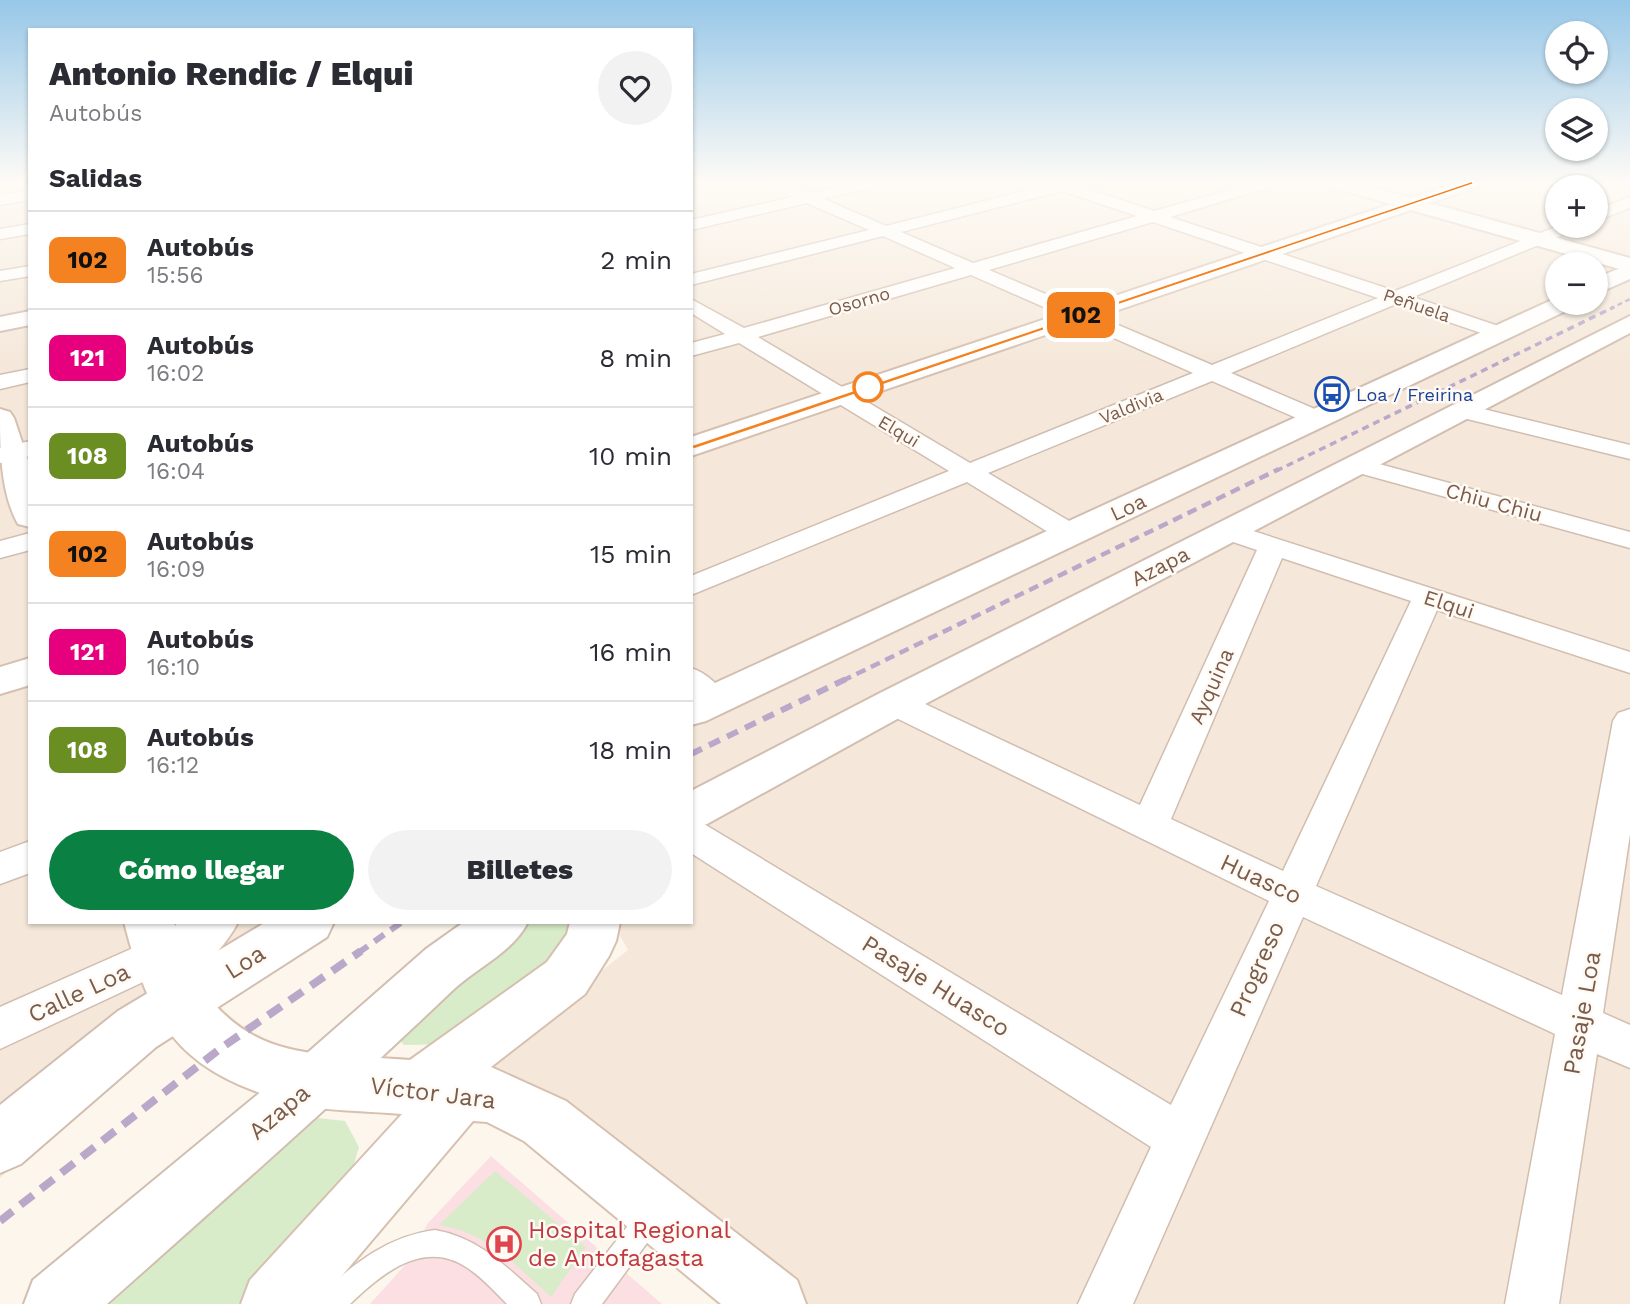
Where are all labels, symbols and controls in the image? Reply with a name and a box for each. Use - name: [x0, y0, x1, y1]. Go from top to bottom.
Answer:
- map controls: [1545, 21, 1608, 315]
- button: locate: [1545, 21, 1608, 84]
- button: heart: [598, 51, 672, 125]
- text: Antonio Rendic / Elqui: [49, 54, 413, 93]
- button: layers: [1545, 98, 1608, 161]
- text: Autobús: [49, 100, 142, 127]
- text: Salidas: [49, 163, 142, 193]
- button: +: [1545, 175, 1608, 238]
- text: Autobús: [147, 232, 254, 262]
- text: 2 min: [600, 245, 672, 275]
- text: 102: [67, 246, 108, 274]
- button: −: [1545, 252, 1608, 315]
- text: 15:56: [147, 262, 204, 289]
- street label: Osorno: [826, 282, 892, 320]
- street label: Peñuela: [1381, 284, 1453, 326]
- line badge: 102: [1041, 292, 1121, 338]
- text: 102: [1061, 301, 1101, 329]
- text: Autobús: [147, 330, 254, 360]
- text: 8 min: [599, 343, 672, 373]
- text: 121: [70, 344, 105, 372]
- text: 16:02: [147, 360, 204, 387]
- unlabelled marker: [853, 372, 883, 402]
- bus stop icon: Loa / Freirina: [1313, 375, 1351, 413]
- street label: Valdivia: [1096, 384, 1166, 428]
- place label: Loa / Freirina: [1356, 384, 1473, 405]
- street label: Elqui: [875, 411, 923, 451]
- text: Autobús: [147, 428, 254, 458]
- text: 10 min: [589, 441, 672, 471]
- text: 108: [67, 442, 108, 470]
- text: 16:04: [147, 458, 205, 485]
- street label: Chiu Chiu: [1443, 477, 1545, 527]
- street label: Loa: [1106, 488, 1150, 526]
- text: Autobús: [147, 526, 254, 556]
- text: 15 min: [590, 539, 672, 569]
- text: 102: [67, 540, 108, 568]
- street label: Azapa: [1127, 541, 1193, 591]
- text: 16:09: [147, 556, 205, 583]
- street label: Elqui: [1421, 584, 1477, 624]
- text: Autobús: [147, 624, 254, 654]
- text: 16 min: [589, 637, 672, 667]
- text: 121: [70, 638, 105, 666]
- street label: Ayquina: [1183, 644, 1239, 728]
- text: 16:10: [147, 654, 200, 681]
- text: Autobús: [147, 722, 254, 752]
- text: 18 min: [589, 735, 672, 765]
- text: 108: [67, 736, 108, 764]
- text: 16:12: [147, 752, 199, 779]
- button: Cómo llegar: [49, 830, 354, 910]
- button: Billetes: [368, 830, 672, 910]
- street label: Huasco: [1216, 848, 1306, 910]
- street label: Progreso: [1224, 917, 1290, 1021]
- street label: Pasaje Huasco: [857, 929, 1015, 1043]
- street label: Loa: [220, 939, 270, 985]
- street label: Pasaje Loa: [1557, 949, 1607, 1077]
- street label: Calle Loa: [24, 957, 134, 1029]
- street label: Víctor Jara: [369, 1071, 497, 1115]
- street label: Azapa: [243, 1078, 315, 1146]
- place label: Hospital Regional de Antofagasta: [528, 1216, 732, 1272]
- hospital icon: Hospital Regional de Antofagasta: [485, 1225, 523, 1263]

